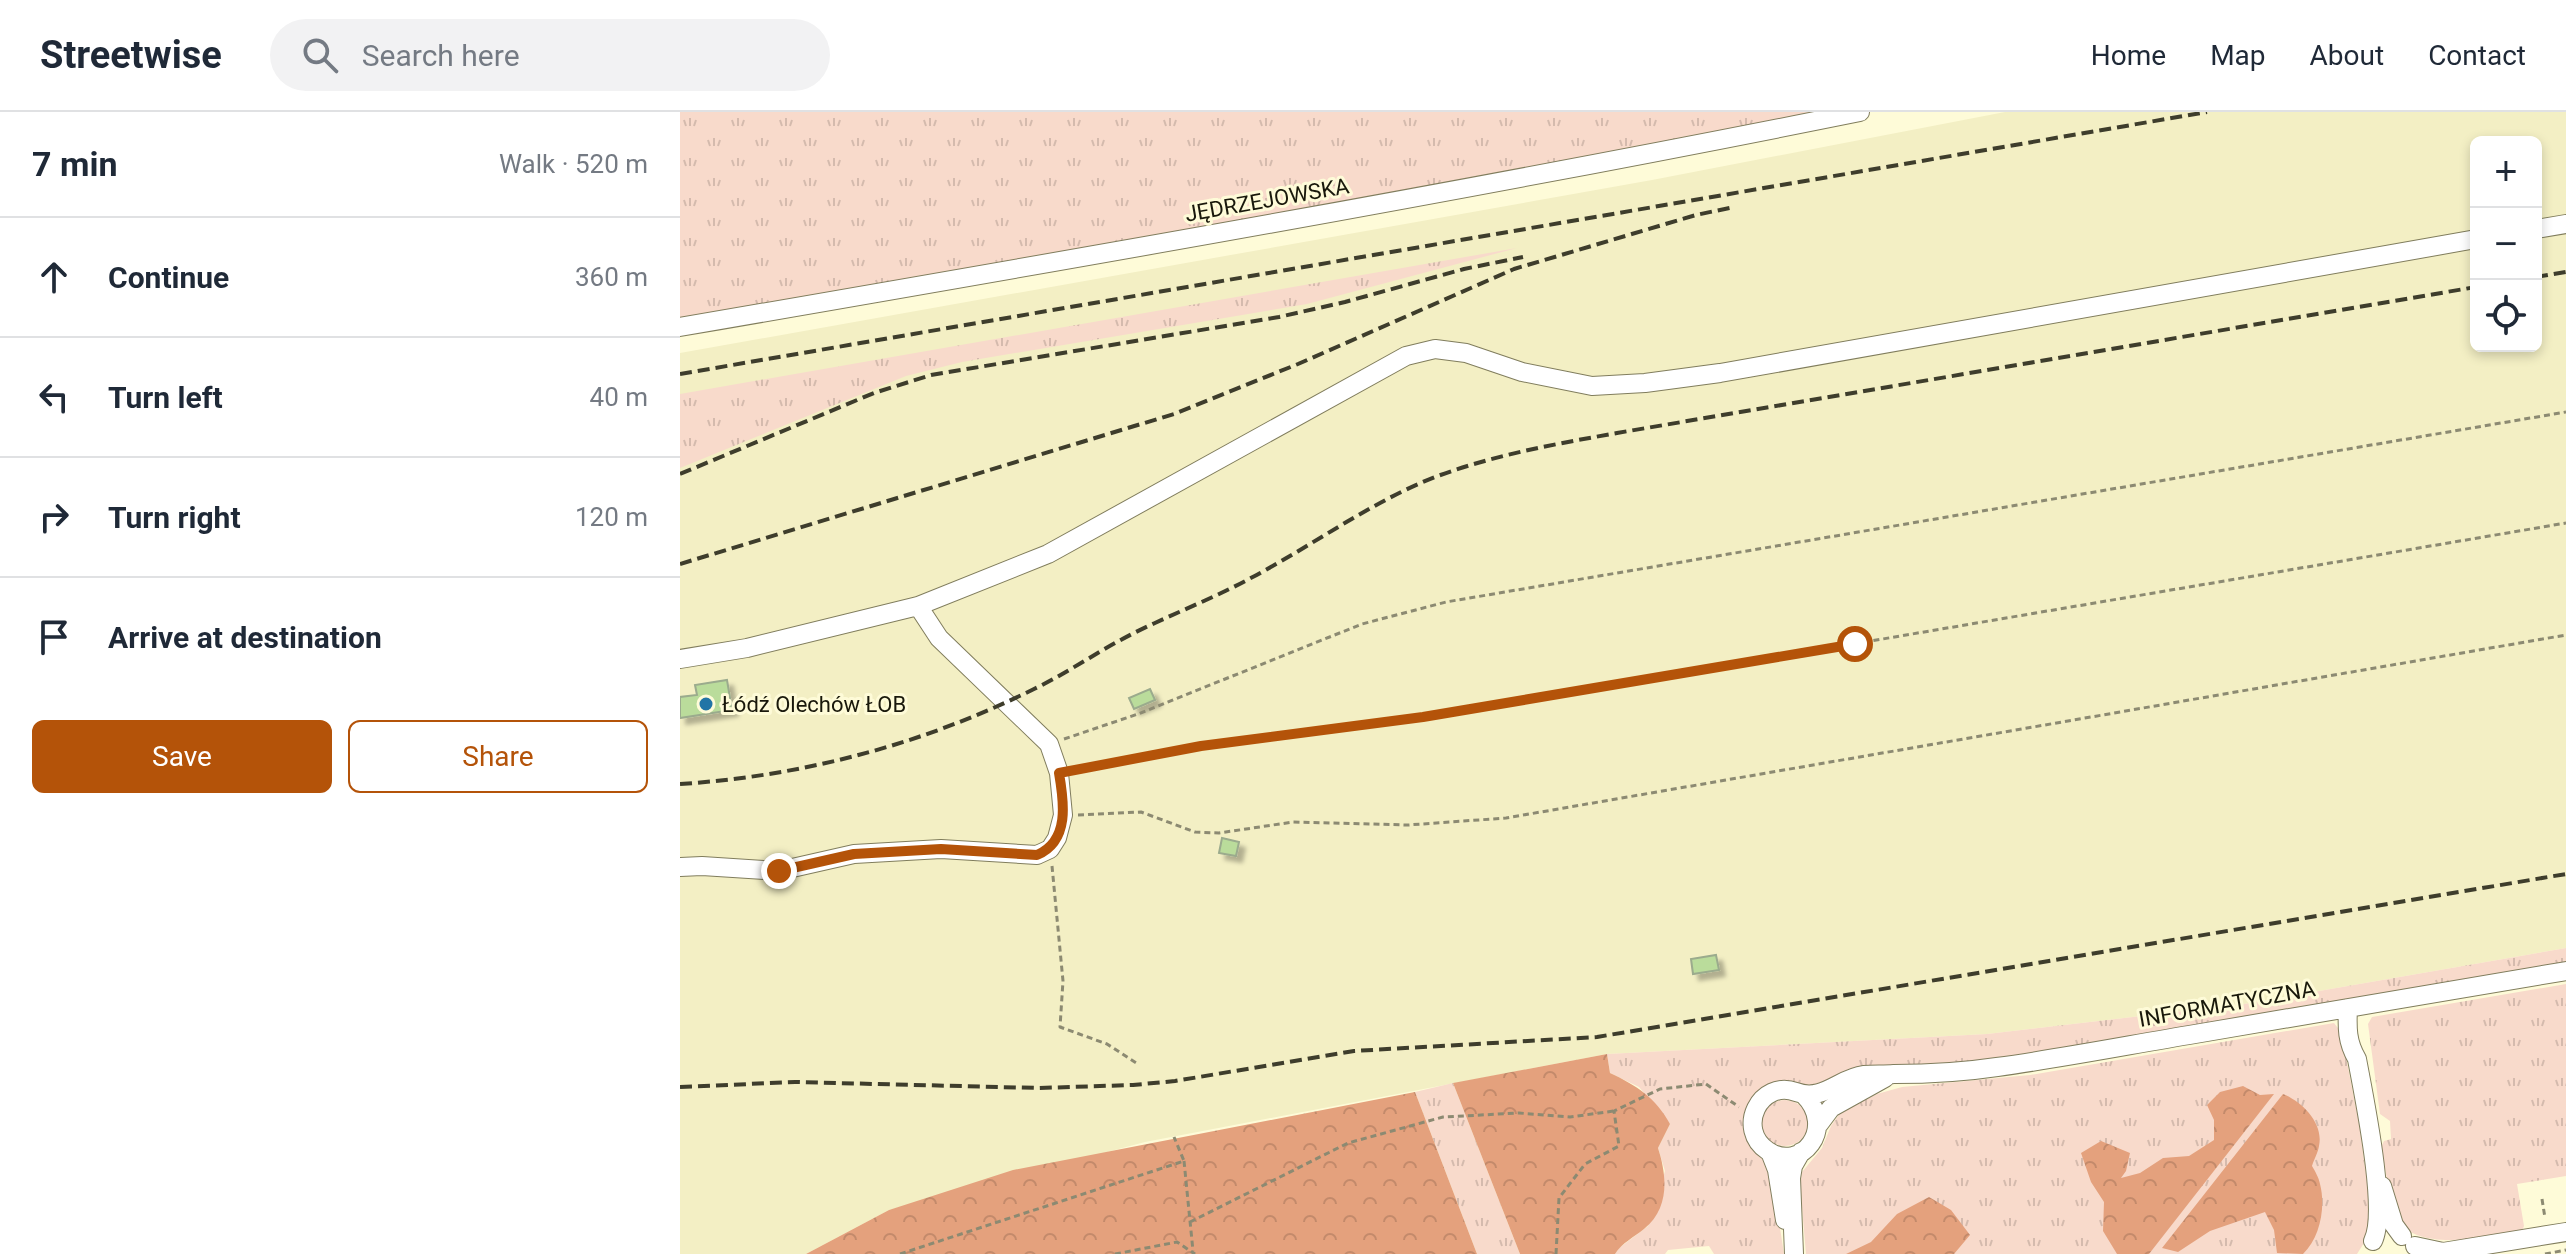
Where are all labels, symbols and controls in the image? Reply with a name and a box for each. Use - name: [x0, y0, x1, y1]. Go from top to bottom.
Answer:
- search box: [270, 19, 830, 91]
- text: Streetwise: [40, 33, 222, 77]
- icon: search: [298, 33, 342, 77]
- text: Search here: [362, 38, 520, 73]
- text: Home: [2091, 39, 2166, 72]
- text: Map: [2210, 39, 2266, 72]
- text: About: [2310, 39, 2384, 72]
- text: Contact: [2428, 39, 2526, 72]
- map controls: [2470, 136, 2542, 352]
- button: +: [2470, 136, 2542, 208]
- text: 7 min: [32, 144, 117, 184]
- text: Walk · 520 m: [499, 149, 648, 179]
- street label: JĘDRZEJOWSKA: [1183, 173, 1352, 227]
- button: −: [2470, 208, 2542, 280]
- icon: ahead: [32, 255, 76, 299]
- text: Continue: [108, 260, 229, 295]
- text: 360 m: [575, 262, 648, 292]
- button: locate: [2470, 280, 2542, 352]
- icon: left: [32, 375, 76, 419]
- text: Turn left: [108, 380, 223, 415]
- text: 40 m: [590, 382, 648, 412]
- icon: right: [32, 495, 76, 539]
- text: Turn right: [108, 500, 241, 535]
- text: 120 m: [575, 502, 648, 532]
- icon: arrive: [32, 615, 76, 659]
- text: Arrive at destination: [108, 620, 382, 655]
- route start: [1837, 626, 1873, 662]
- place label: Łódź Olechów ŁOB: [722, 692, 906, 717]
- marker: Łódź Olechów ŁOB: [697, 695, 715, 713]
- button: Save: [32, 720, 332, 793]
- button: Share: [348, 720, 648, 793]
- route end: [761, 853, 797, 889]
- street label: INFORMATYCZNA: [2137, 976, 2318, 1032]

